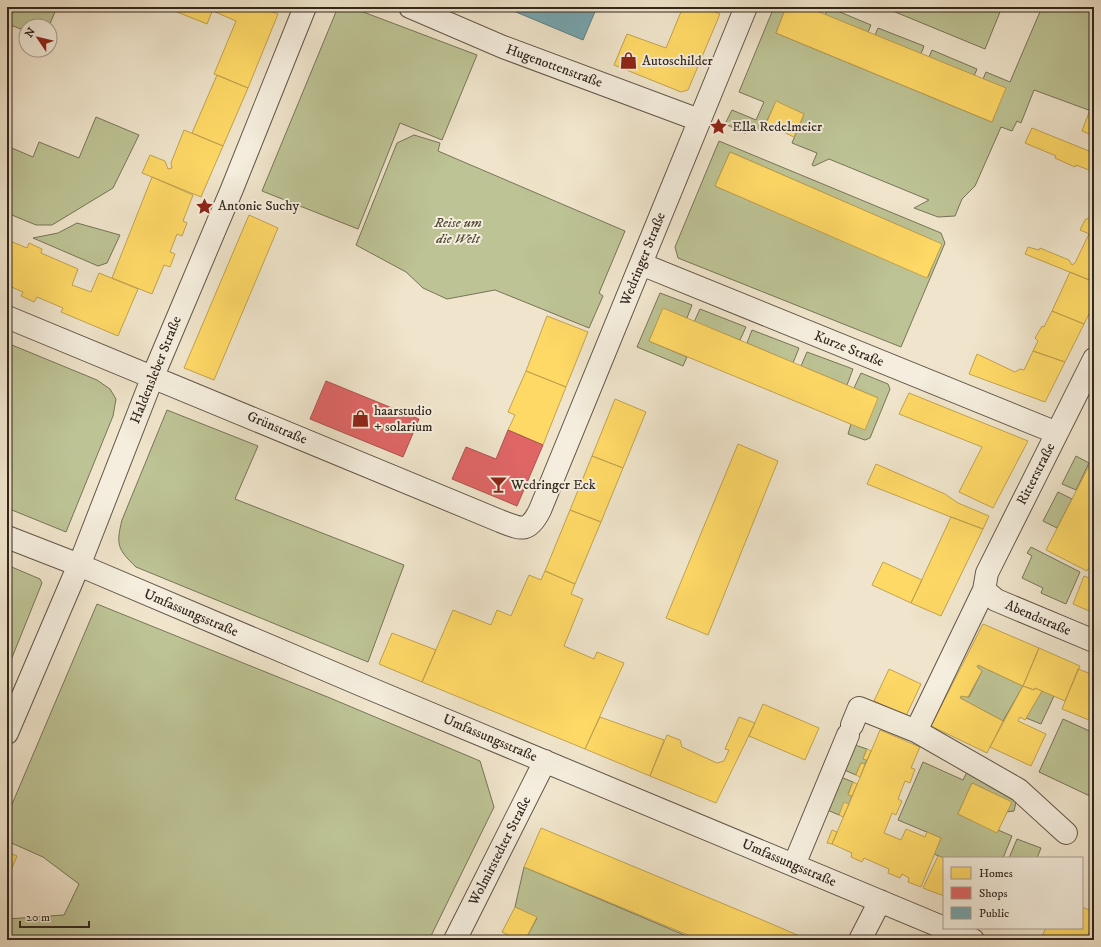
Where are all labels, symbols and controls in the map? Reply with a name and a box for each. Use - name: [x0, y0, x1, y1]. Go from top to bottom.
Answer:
- north arrow: [18, 18, 58, 58]
- text: N: [22, 25, 39, 41]
- street label: Hugenottenstraße: [503, 40, 605, 92]
- shop icon: Autoschilder: [619, 51, 639, 71]
- place label: Autoschilder: [642, 52, 714, 70]
- place icon: Ella Redelmeier: [709, 117, 729, 137]
- place label: Ella Redelmeier: [732, 118, 823, 136]
- place icon: Antonie Suchy: [195, 196, 215, 216]
- place label: Antonie Suchy: [218, 197, 300, 215]
- street label: Wedringer Straße: [616, 209, 670, 309]
- park label: Reise um die Welt: [433, 214, 482, 248]
- street label: Haldensleber Straße: [126, 313, 186, 426]
- street label: Kurze Straße: [811, 327, 887, 371]
- place label: haarstudio + solarium: [374, 402, 433, 436]
- street label: Grünstraße: [244, 407, 310, 449]
- shop icon: haarstudio + solarium: [351, 409, 371, 429]
- street label: Ritterstraße: [1013, 440, 1059, 508]
- bar icon: Wedringer Eck: [488, 475, 508, 495]
- place label: Wedringer Eck: [510, 476, 596, 494]
- street label: Umfassungsstraße: [141, 585, 241, 641]
- street label: Abendstraße: [1002, 596, 1074, 640]
- street label: Umfassungsstraße: [440, 710, 540, 766]
- street label: Wolmirstedter Straße: [464, 793, 535, 909]
- street label: Umfassungsstraße: [739, 835, 839, 891]
- legend: [943, 857, 1083, 929]
- text: Homes: [979, 866, 1013, 881]
- text: Shops: [979, 886, 1007, 901]
- scale bar: [20, 903, 89, 929]
- text: Public: [979, 906, 1009, 921]
- text: 20 m: [26, 910, 50, 925]

